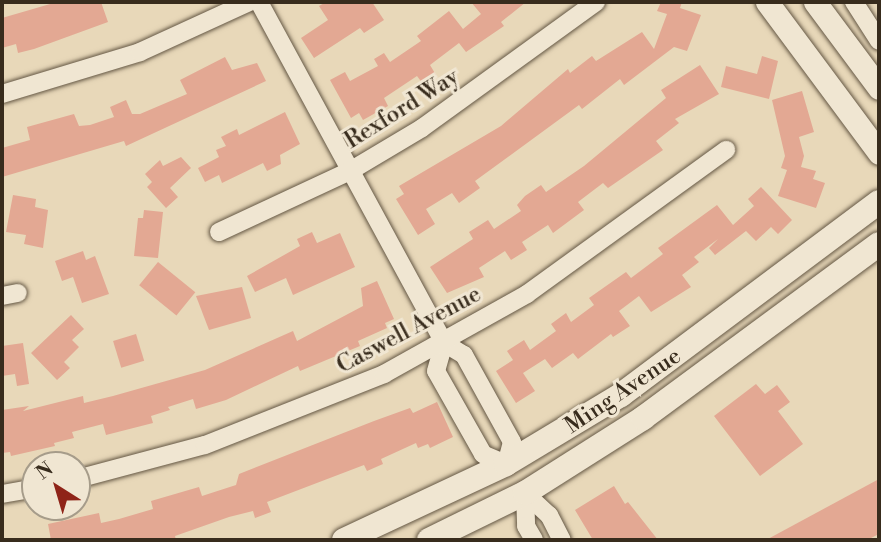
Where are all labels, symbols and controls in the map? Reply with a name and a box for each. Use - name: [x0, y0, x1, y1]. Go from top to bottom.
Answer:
- street label: Rexford Way: [340, 63, 464, 155]
- street label: Caswell Avenue: [332, 280, 486, 380]
- street label: Ming Avenue: [560, 342, 686, 440]
- north arrow: [21, 451, 91, 521]
- text: N: [31, 457, 58, 485]

